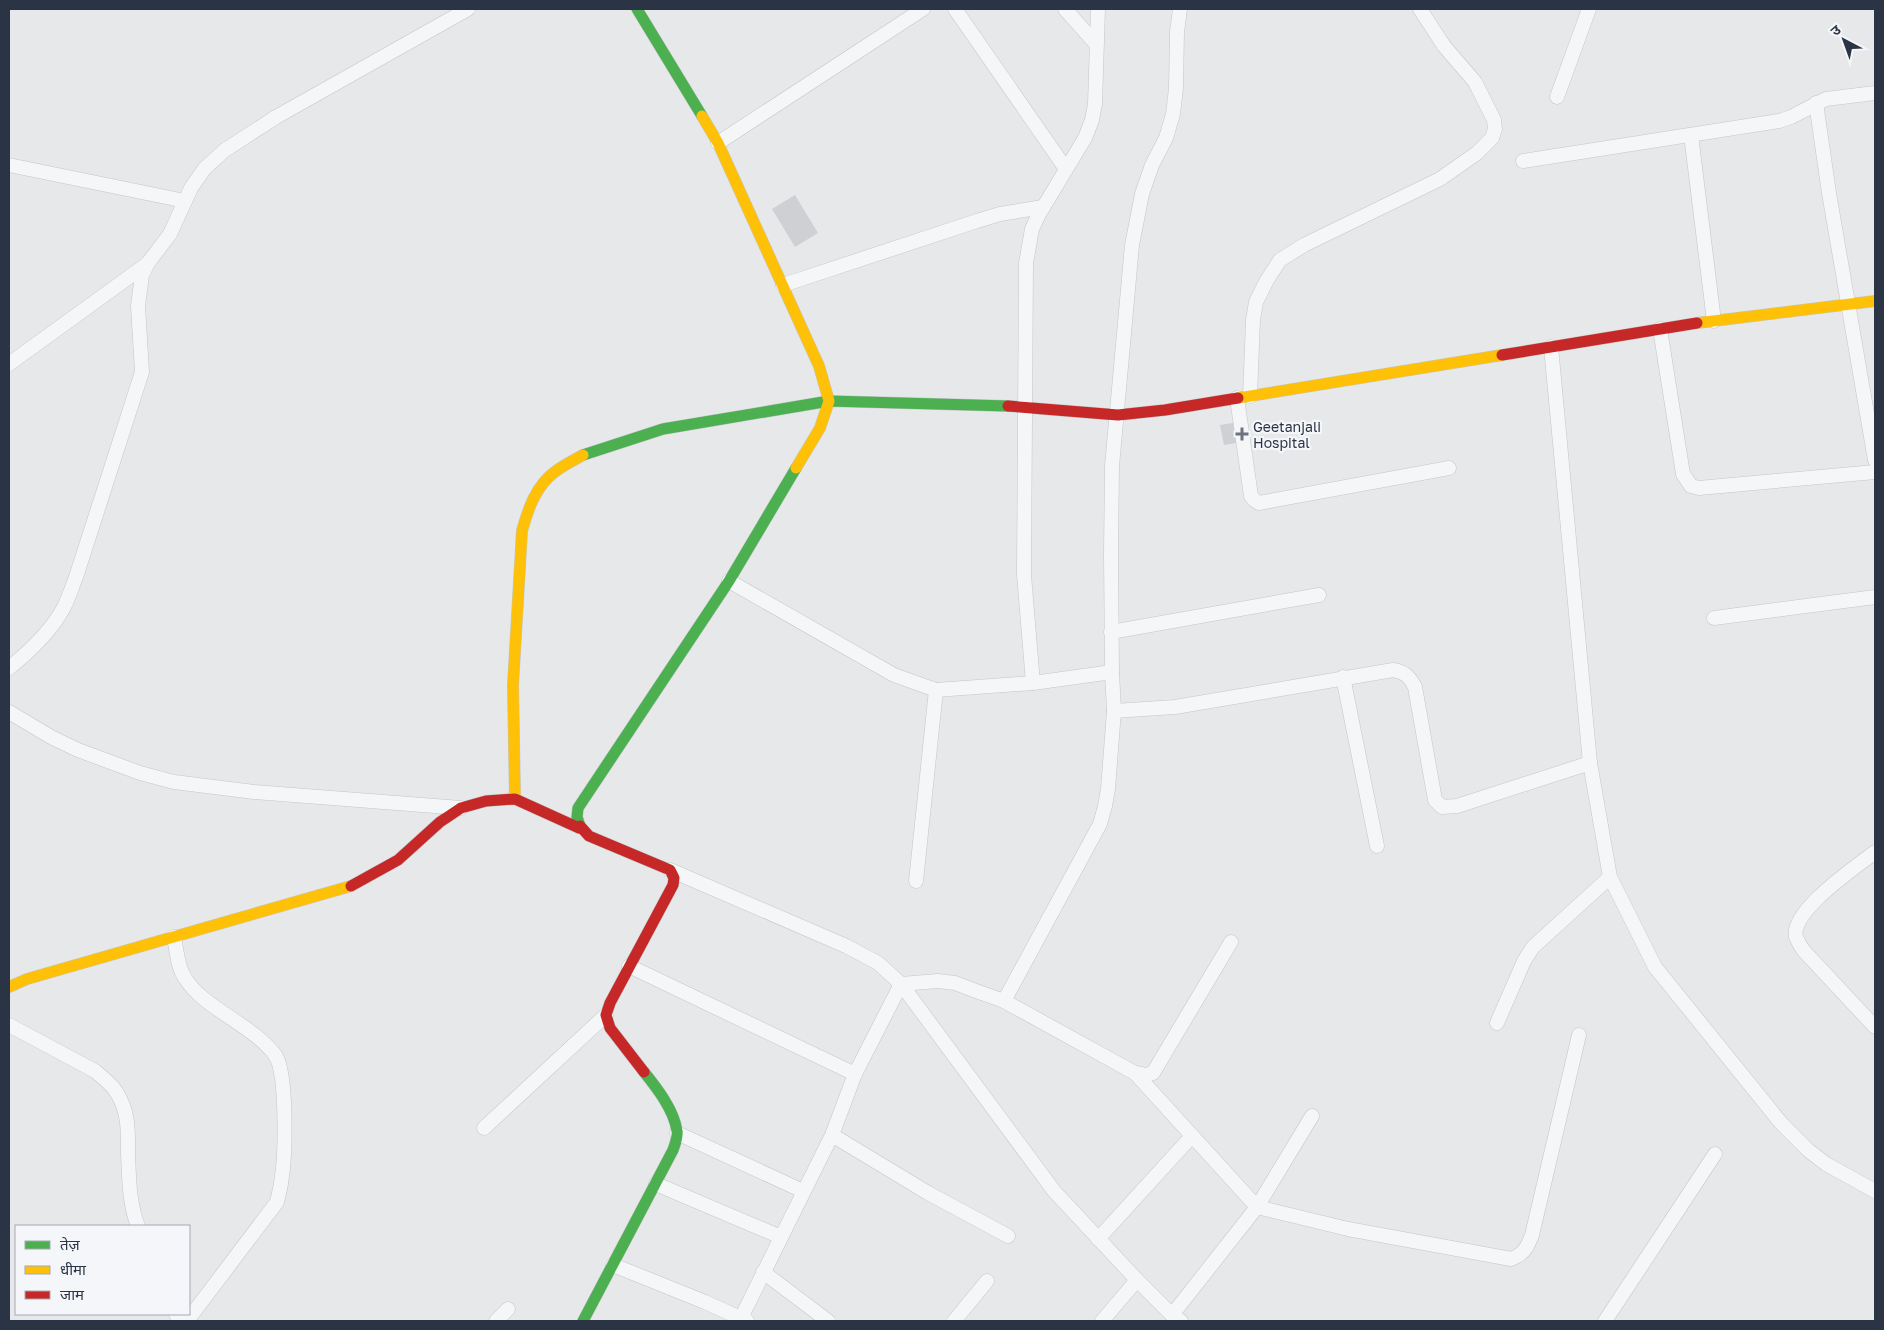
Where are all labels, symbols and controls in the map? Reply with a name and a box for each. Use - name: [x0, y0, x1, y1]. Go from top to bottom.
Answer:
- north arrow: [1819, 15, 1869, 65]
- text: उ: [1826, 20, 1844, 39]
- place label: Geetanjali Hospital: [1253, 418, 1321, 451]
- marker: Geetanjali Hospital: [1235, 427, 1249, 441]
- legend: [15, 1225, 190, 1315]
- text: तेज़: [60, 1235, 81, 1253]
- text: धीमा: [60, 1260, 87, 1278]
- text: जाम: [60, 1285, 85, 1303]

